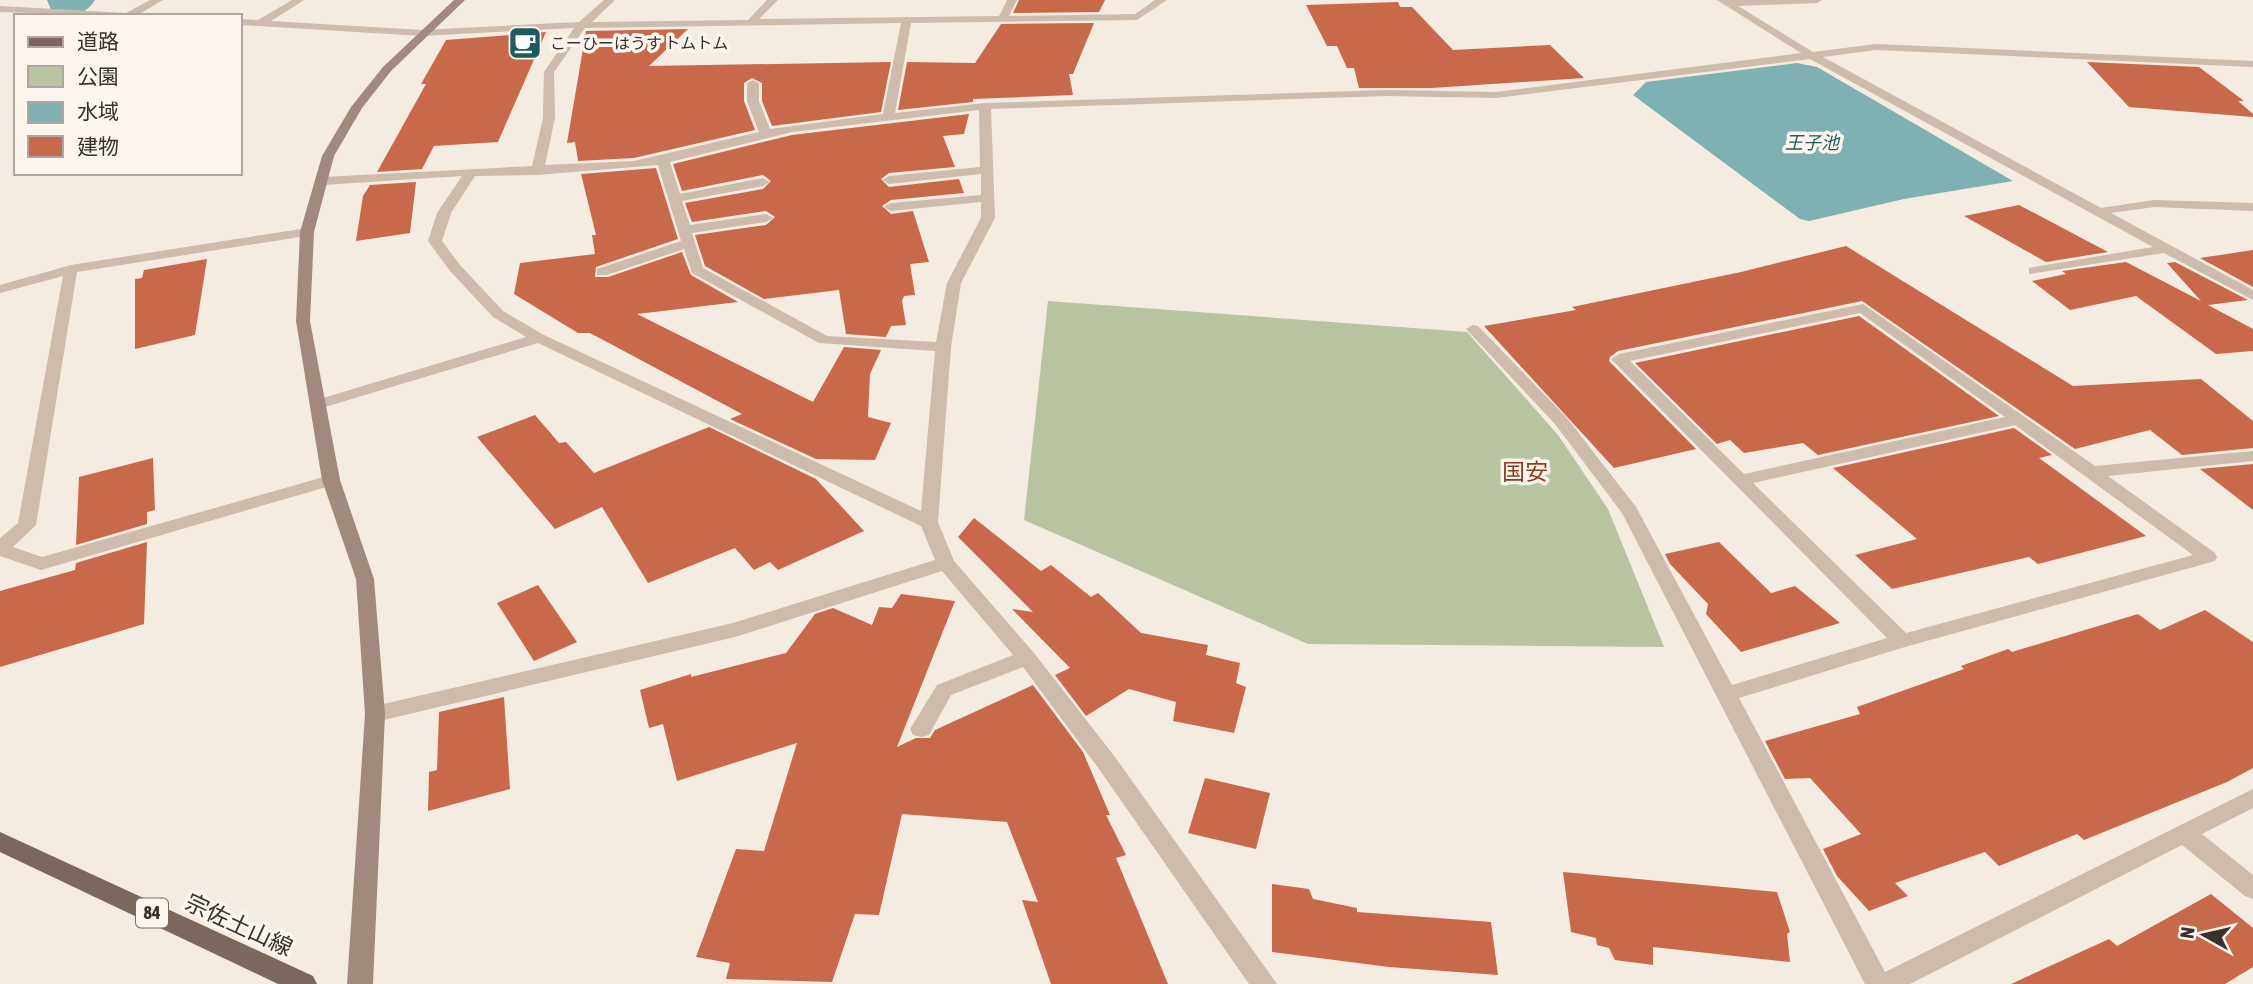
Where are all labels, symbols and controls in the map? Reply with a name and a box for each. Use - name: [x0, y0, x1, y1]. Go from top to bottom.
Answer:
- legend: [14, 14, 242, 175]
- cafe icon: こーひーはうす トムトム: [506, 24, 544, 62]
- text: 道路: [77, 29, 119, 53]
- place label: こーひーはうす トムトム: [550, 34, 728, 52]
- text: 公園: [77, 64, 119, 88]
- text: 水域: [77, 99, 119, 123]
- water label: 王子池: [1785, 132, 1841, 153]
- text: 建物: [77, 134, 119, 158]
- district label: 国安: [1502, 459, 1548, 485]
- street label: 宗佐土山線: [181, 889, 297, 961]
- road number: 84: [136, 898, 168, 928]
- north arrow: [2169, 900, 2239, 970]
- text: N: [2175, 926, 2199, 940]

